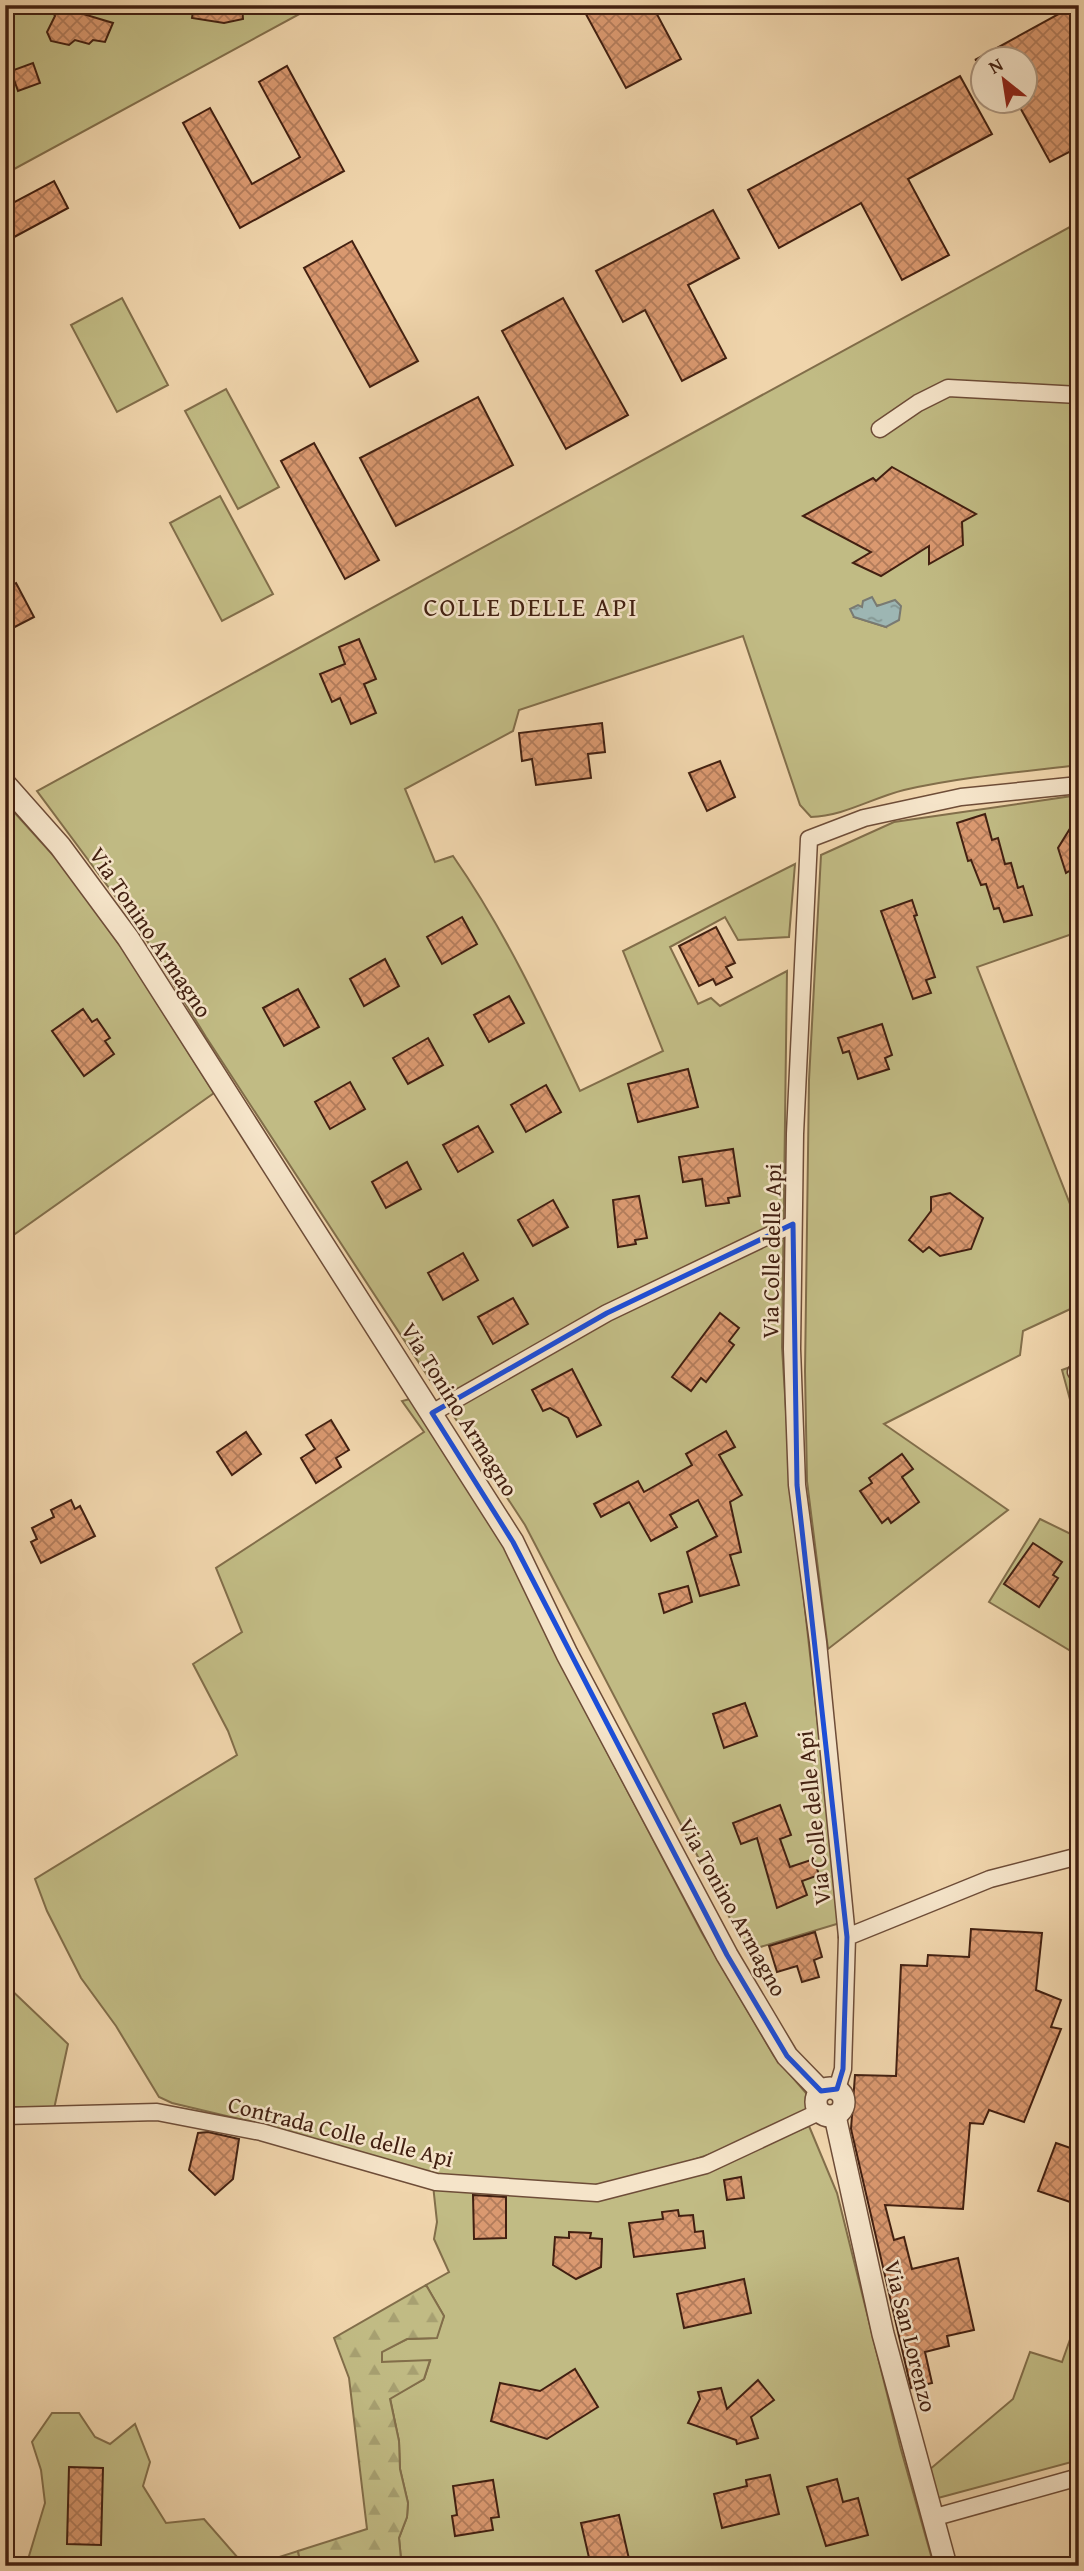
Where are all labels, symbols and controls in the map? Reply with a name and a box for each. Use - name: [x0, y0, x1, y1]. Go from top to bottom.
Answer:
- north arrow: [968, 46, 1038, 116]
- text: N: [983, 50, 1008, 81]
- district label: COLLE DELLE API: [423, 587, 639, 626]
- street label: Via Tonino Armagno: [82, 840, 220, 1024]
- street label: Via Colle delle Api: [753, 1163, 789, 1339]
- street label: Via Tonino Armagno: [393, 1316, 527, 1502]
- street label: Via Colle delle Api: [787, 1729, 839, 1907]
- street label: Via Tonino Armagno: [670, 1812, 796, 2002]
- street label: Contrada Colle delle Api: [225, 2087, 457, 2175]
- street label: Via San Lorenzo: [876, 2257, 946, 2415]

